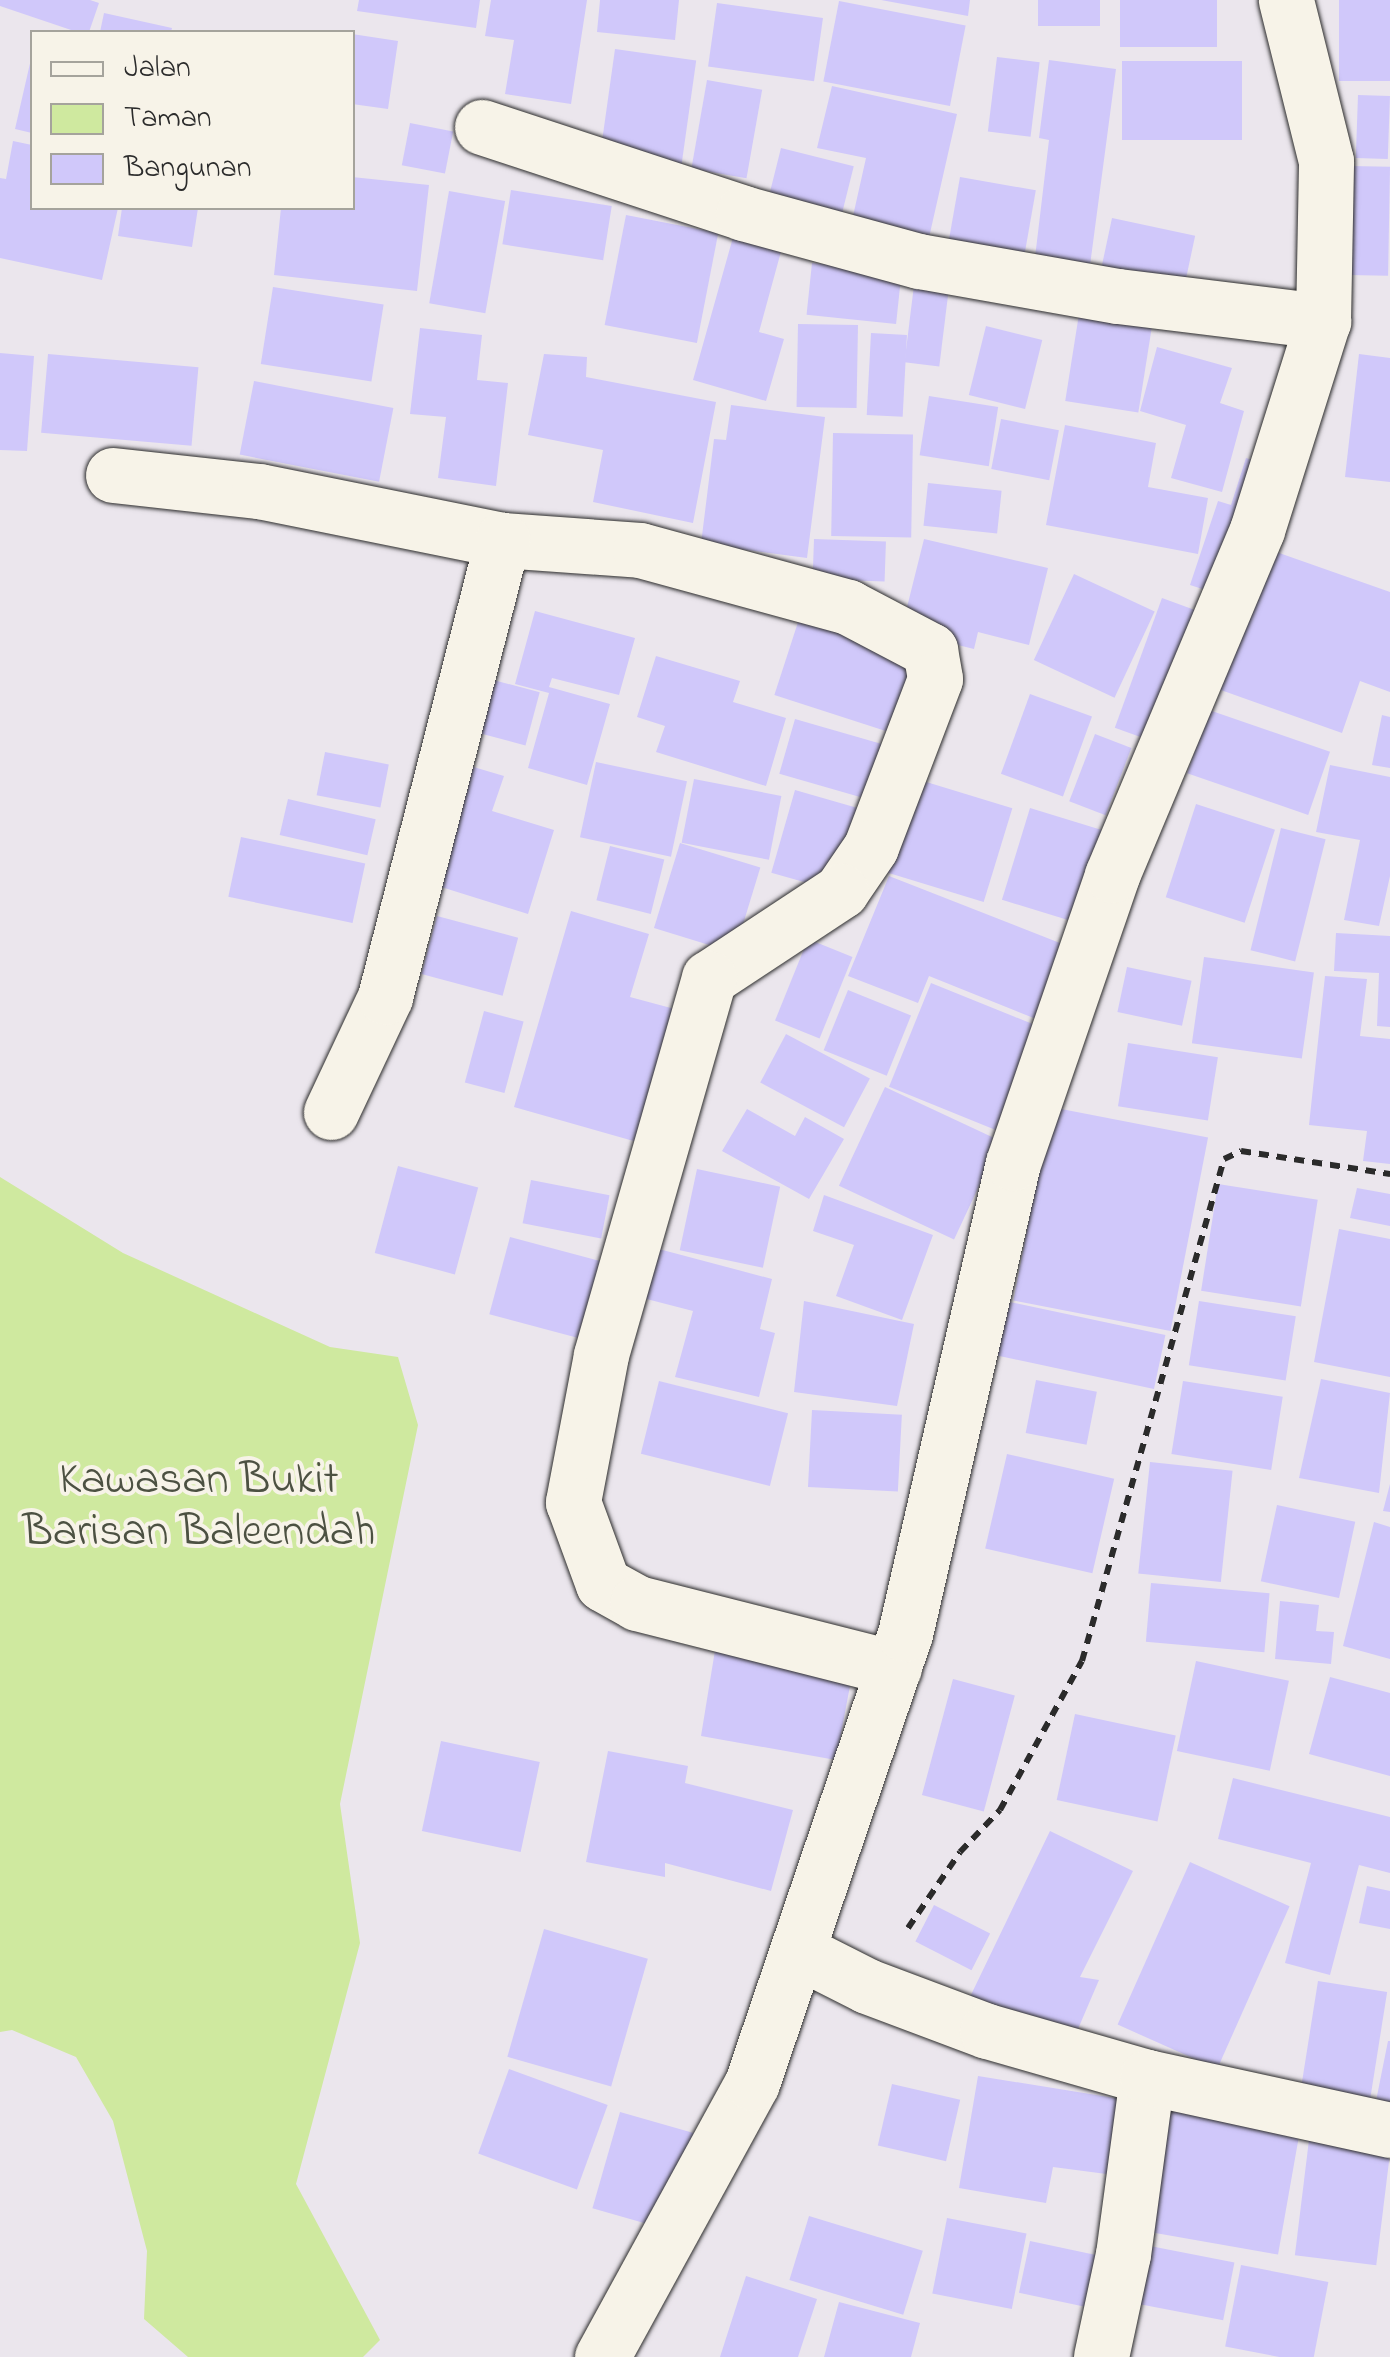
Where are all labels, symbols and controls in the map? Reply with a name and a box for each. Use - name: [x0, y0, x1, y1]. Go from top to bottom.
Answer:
- legend: [30, 30, 355, 210]
- text: Jalan: [124, 47, 191, 91]
- text: Taman: [124, 97, 212, 141]
- text: Bangunan: [124, 147, 252, 191]
- park label: Kawasan Bukit Barisan Baleendah: [23, 1455, 375, 1561]

